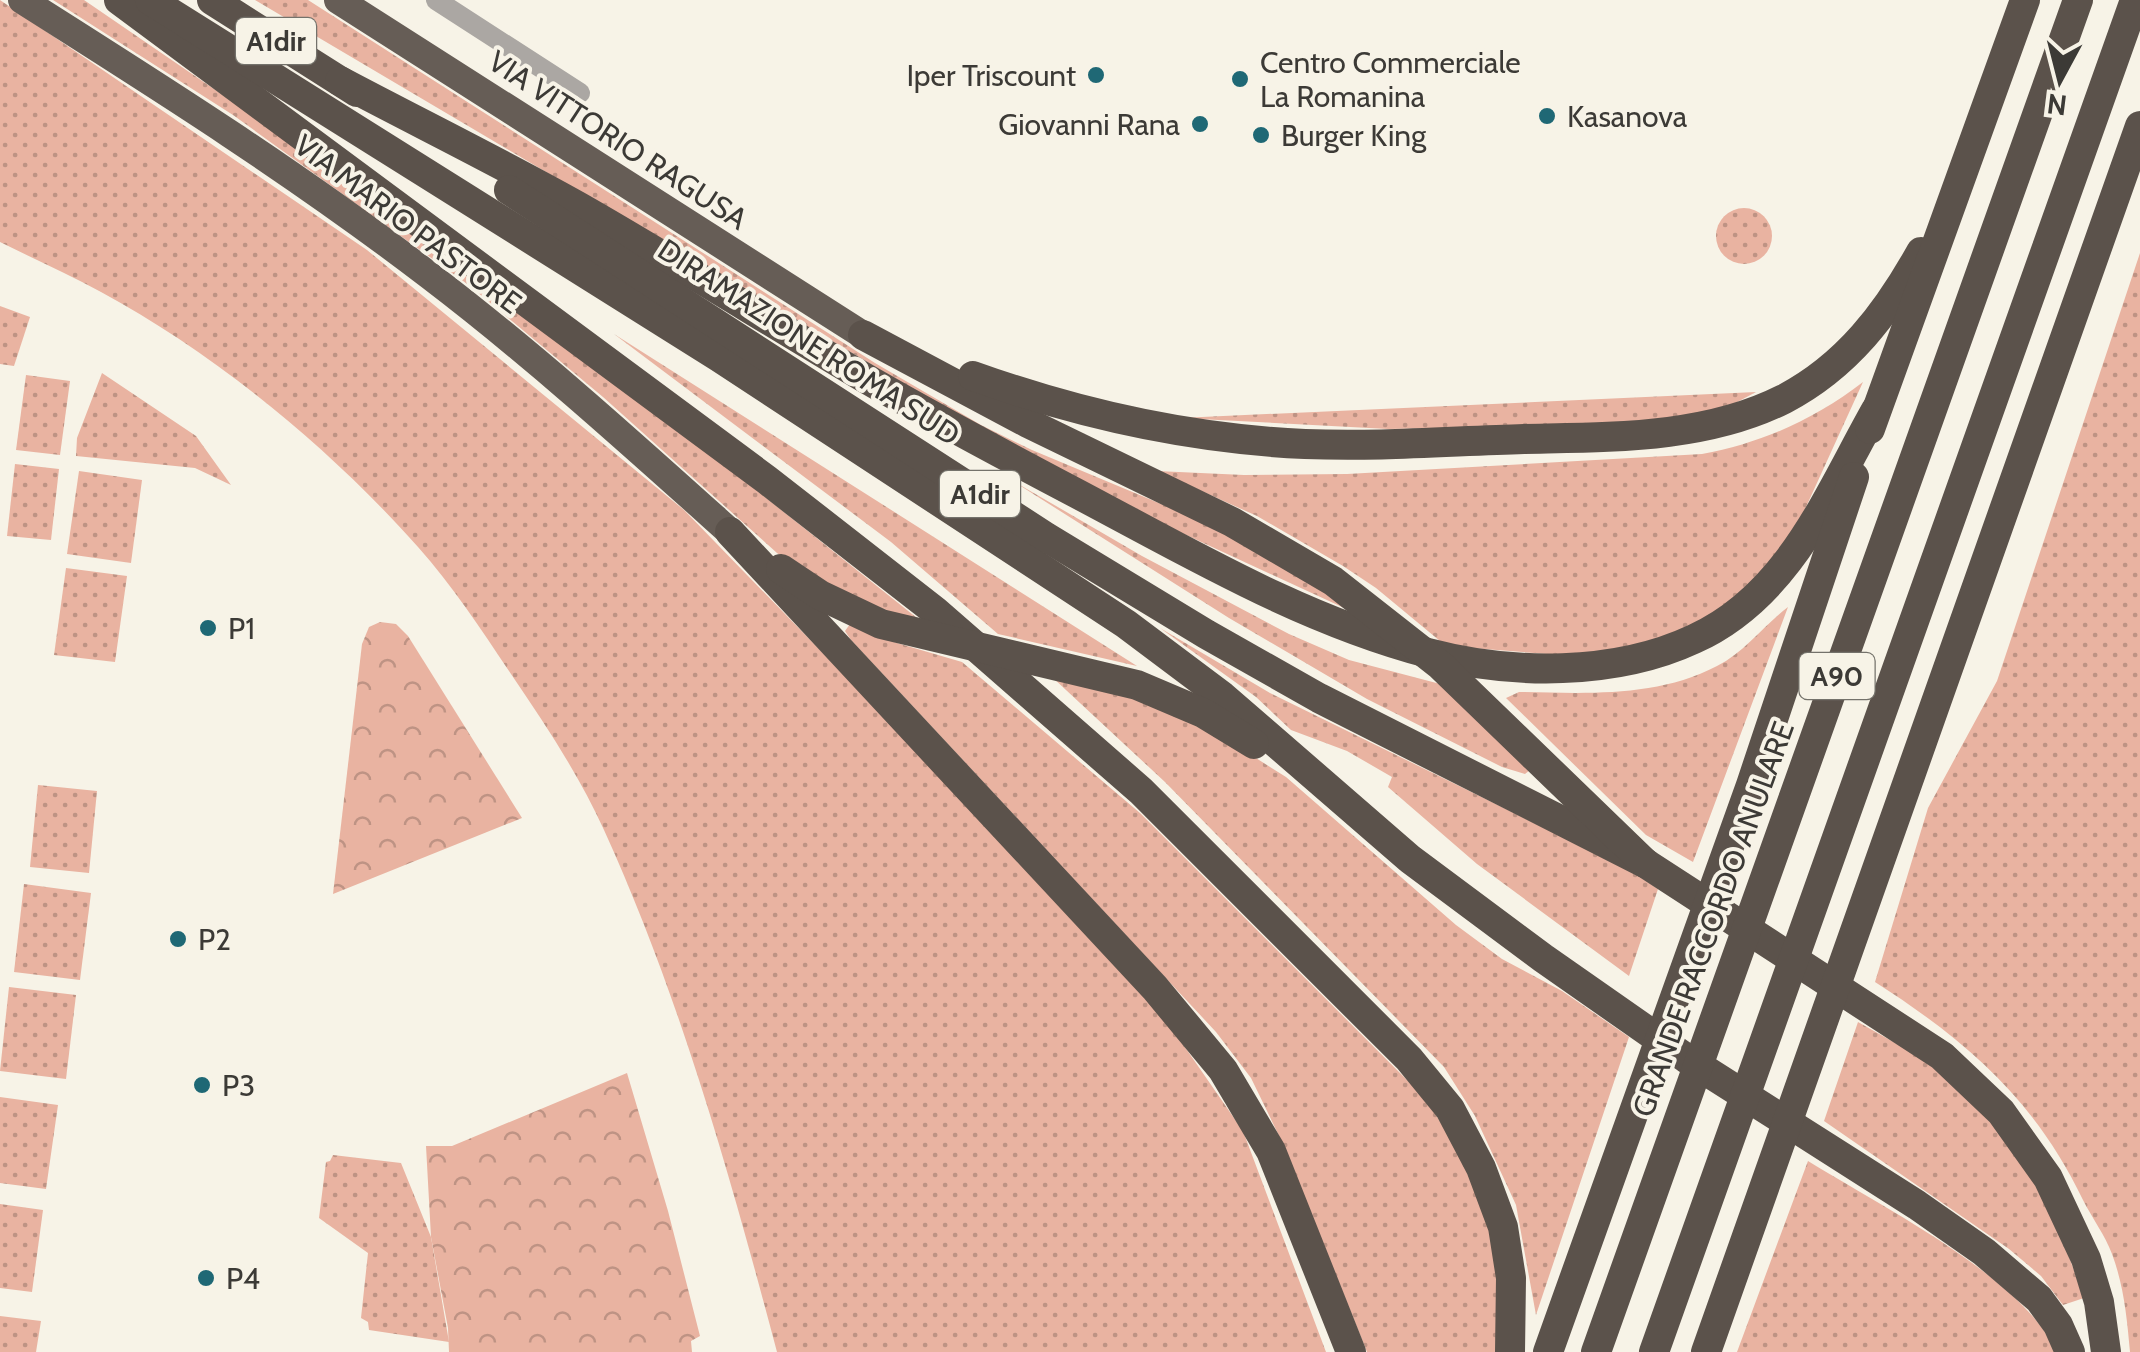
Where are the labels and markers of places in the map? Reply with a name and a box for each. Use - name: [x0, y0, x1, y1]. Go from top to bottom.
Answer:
- place label: Centro Commerciale La Romanina: [1260, 44, 1521, 115]
- place label: Iper Triscount: [906, 57, 1076, 94]
- marker: Iper Triscount: [1085, 64, 1107, 86]
- marker: Centro Commerciale La Romanina: [1229, 68, 1251, 90]
- place label: Kasanova: [1567, 98, 1688, 135]
- marker: Kasanova: [1536, 105, 1558, 127]
- place label: Giovanni Rana: [998, 106, 1181, 143]
- marker: Giovanni Rana: [1189, 113, 1211, 135]
- place label: Burger King: [1281, 117, 1427, 154]
- marker: Burger King: [1250, 124, 1272, 146]
- place label: P1: [228, 610, 255, 647]
- marker: P1: [197, 617, 219, 639]
- place label: P2: [198, 921, 231, 958]
- marker: P2: [167, 928, 189, 950]
- place label: P3: [222, 1067, 255, 1104]
- marker: P3: [191, 1074, 213, 1096]
- place label: P4: [226, 1260, 260, 1297]
- marker: P4: [195, 1267, 217, 1289]

